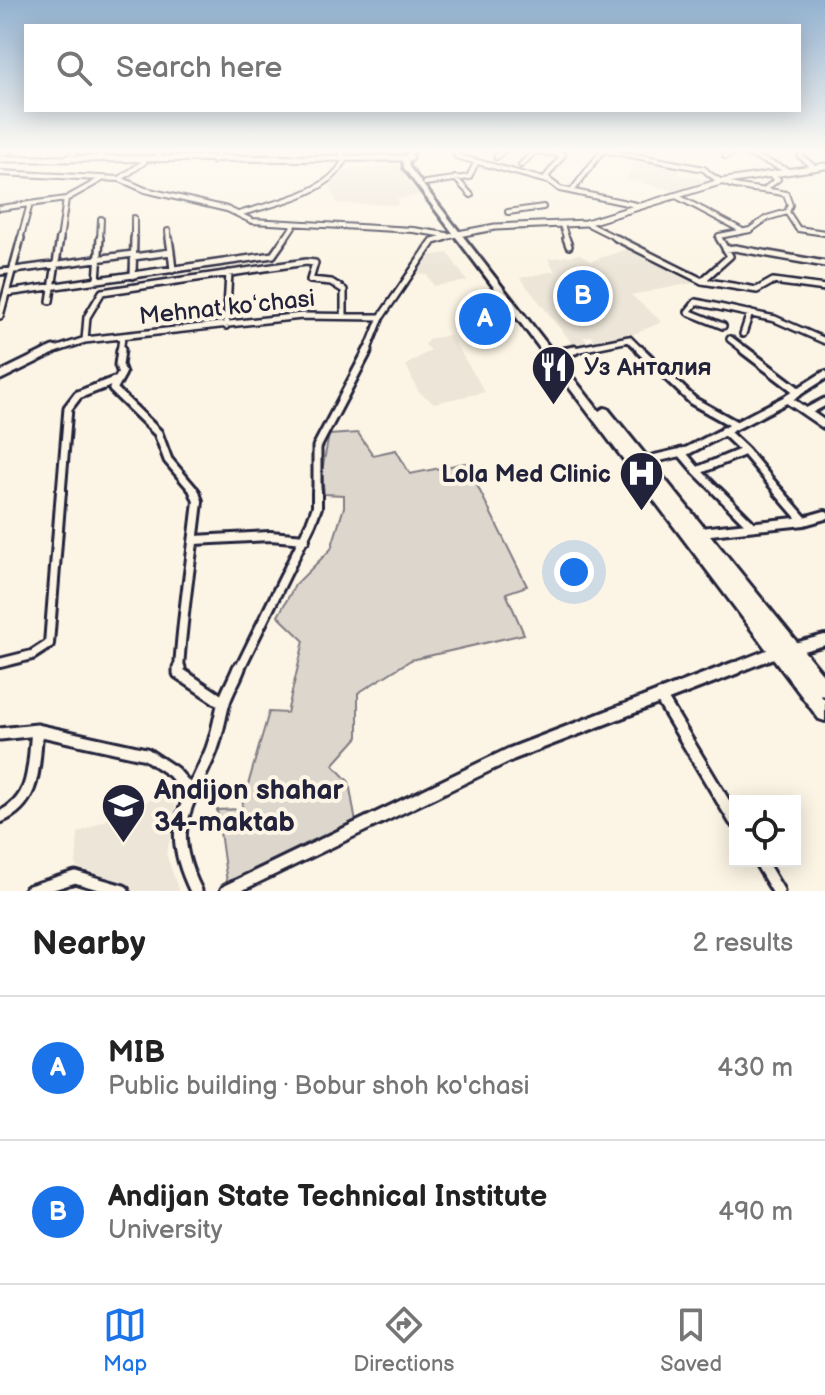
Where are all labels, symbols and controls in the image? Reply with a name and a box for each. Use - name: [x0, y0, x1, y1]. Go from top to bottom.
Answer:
- search box: [24, 24, 801, 112]
- icon: search: [52, 46, 96, 90]
- text: Search here: [116, 50, 282, 86]
- pin: B: [557, 266, 609, 326]
- street label: Mehnat koʻchasi: [138, 284, 316, 331]
- pin: A: [459, 289, 511, 349]
- restaurant icon: Уз Анталия: [529, 343, 577, 406]
- place label: Уз Анталия: [584, 353, 712, 382]
- hospital icon: Lola Med Clinic: [618, 450, 666, 513]
- place label: Lola Med Clinic: [441, 460, 611, 489]
- your location: [554, 552, 594, 592]
- place label: Andijon shahar 34-maktab: [153, 774, 345, 839]
- school or university icon: Andijon shahar 34-maktab: [99, 781, 147, 844]
- map controls: [729, 795, 801, 867]
- button: locate: [729, 795, 801, 867]
- text: Nearby: [32, 923, 146, 964]
- text: 2 results: [693, 928, 793, 959]
- text: MIB: [108, 1035, 165, 1071]
- text: A: [50, 1053, 66, 1084]
- text: 430 m: [717, 1053, 793, 1084]
- text: Public building · Bobur shoh ko'chasi: [108, 1071, 530, 1102]
- text: Andijan State Technical Institute: [108, 1179, 547, 1215]
- text: B: [49, 1197, 67, 1228]
- text: 490 m: [718, 1197, 793, 1228]
- text: University: [108, 1215, 223, 1246]
- tab: Map: [103, 1303, 147, 1378]
- tab: Directions: [353, 1303, 454, 1378]
- tab: Saved: [660, 1303, 722, 1378]

